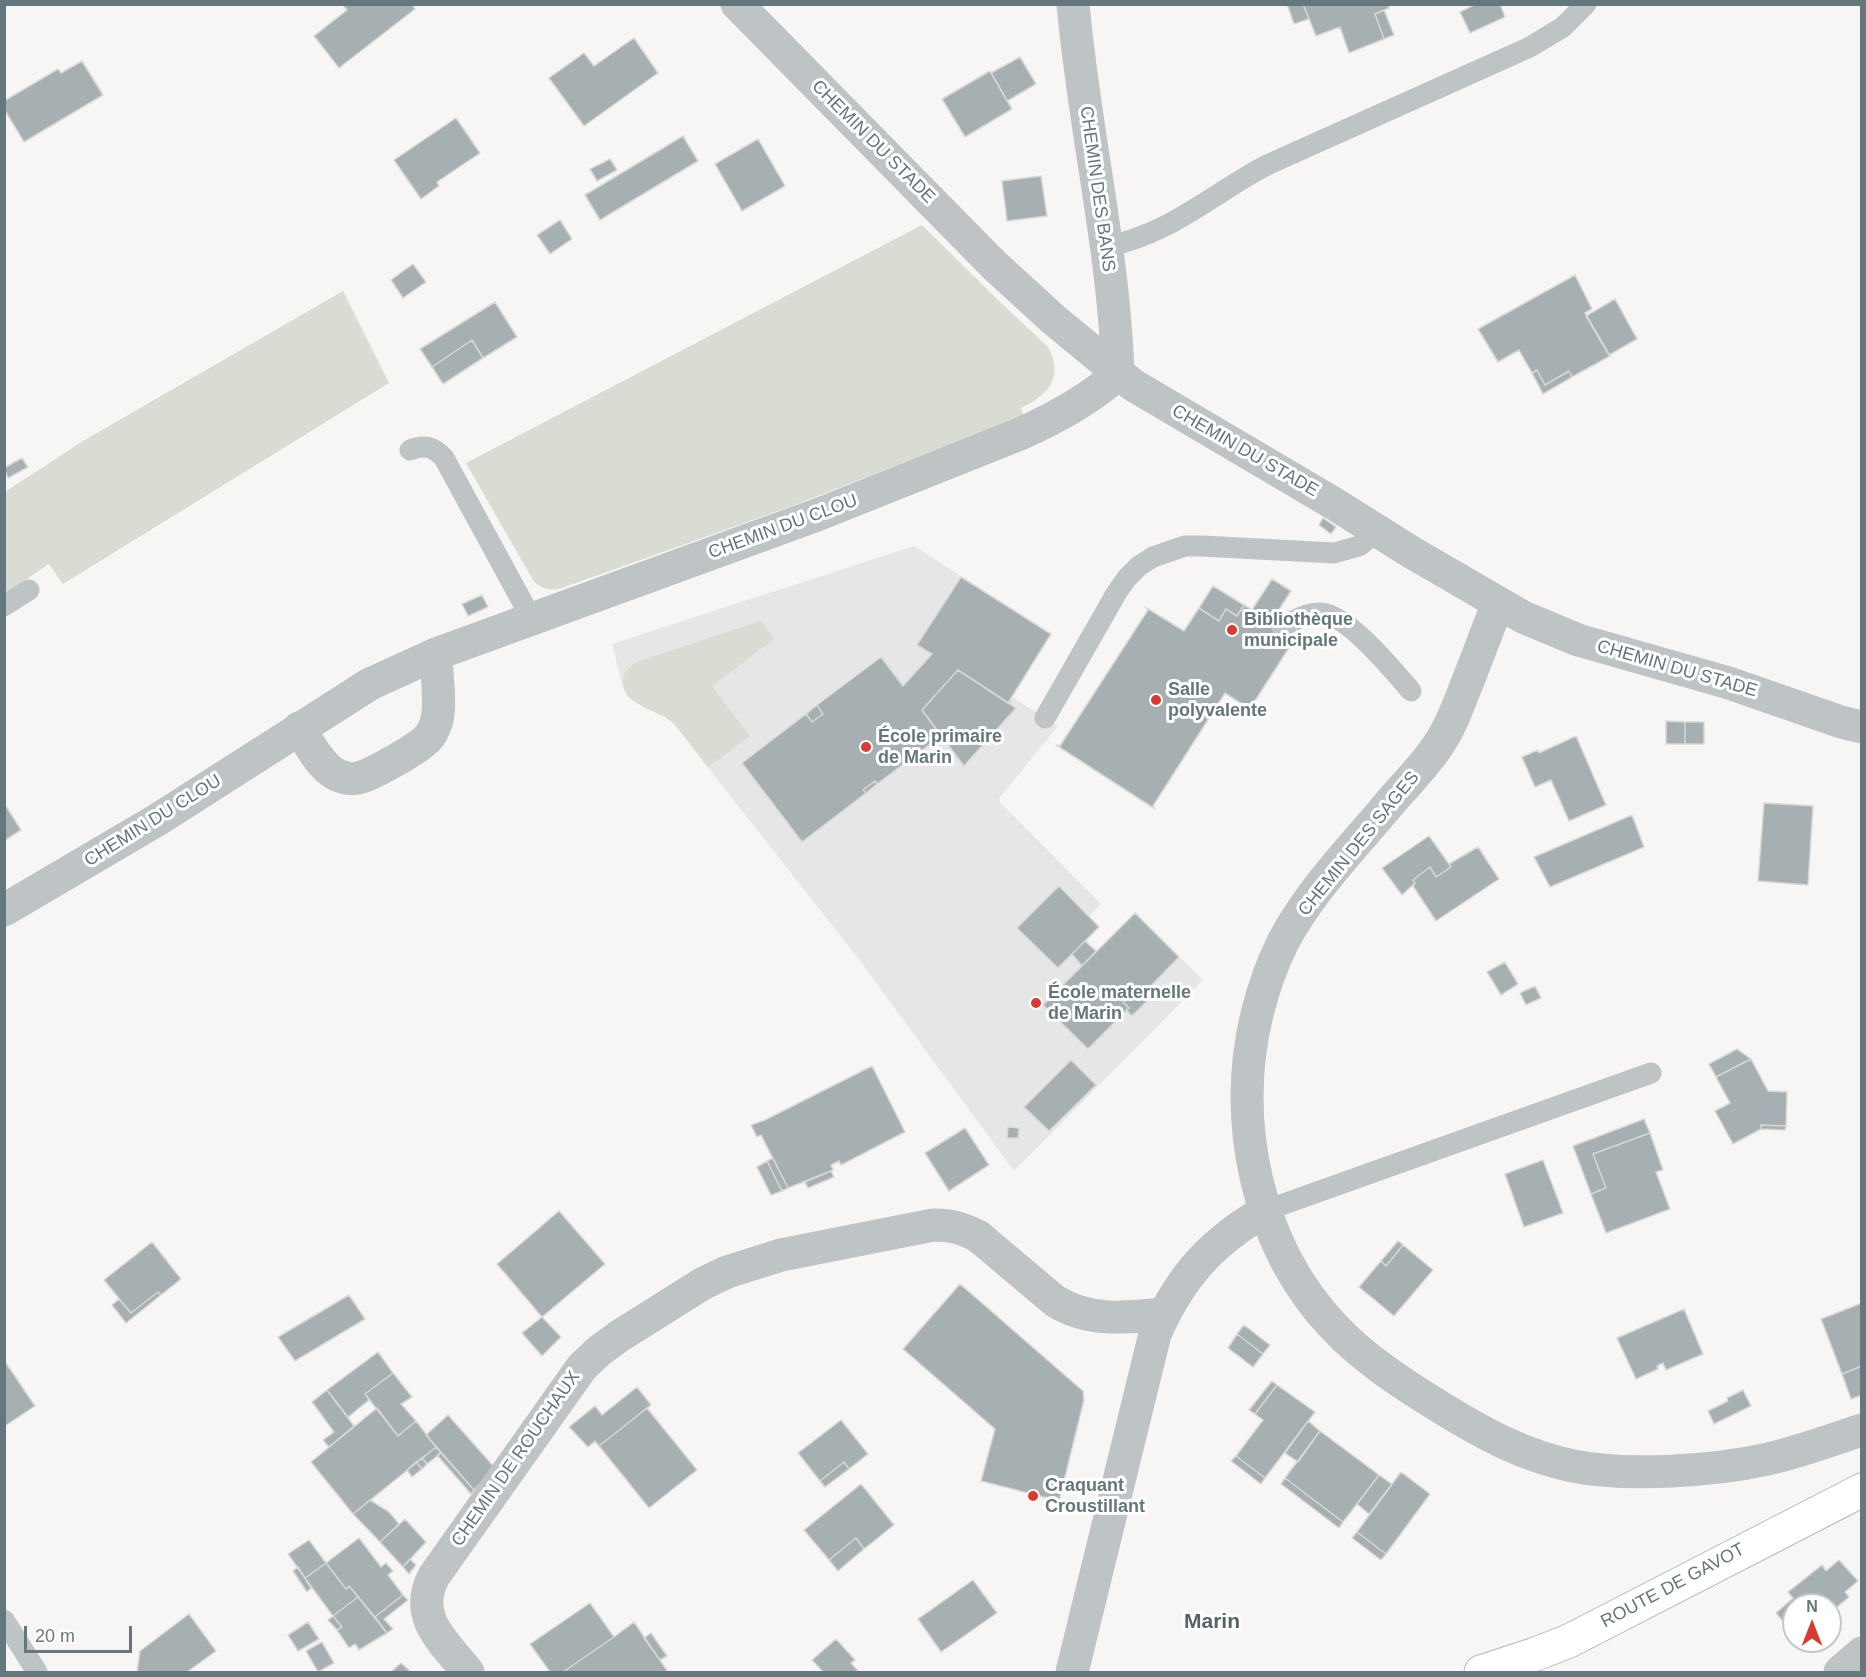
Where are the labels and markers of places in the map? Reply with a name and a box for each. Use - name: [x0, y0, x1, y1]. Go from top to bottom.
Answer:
- place label: Bibliothèque municipale: [1244, 609, 1353, 652]
- marker: Bibliothèque municipale: [1225, 623, 1239, 637]
- place label: Salle polyvalente: [1168, 679, 1267, 722]
- marker: Salle polyvalente: [1149, 693, 1163, 707]
- place label: École primaire de Marin: [878, 726, 1002, 768]
- marker: École primaire de Marin: [859, 740, 873, 754]
- place label: École maternelle de Marin: [1048, 982, 1191, 1024]
- marker: École maternelle de Marin: [1029, 996, 1043, 1010]
- place label: Craquant Croustillant: [1045, 1475, 1145, 1518]
- marker: Craquant Croustillant: [1026, 1489, 1040, 1503]

